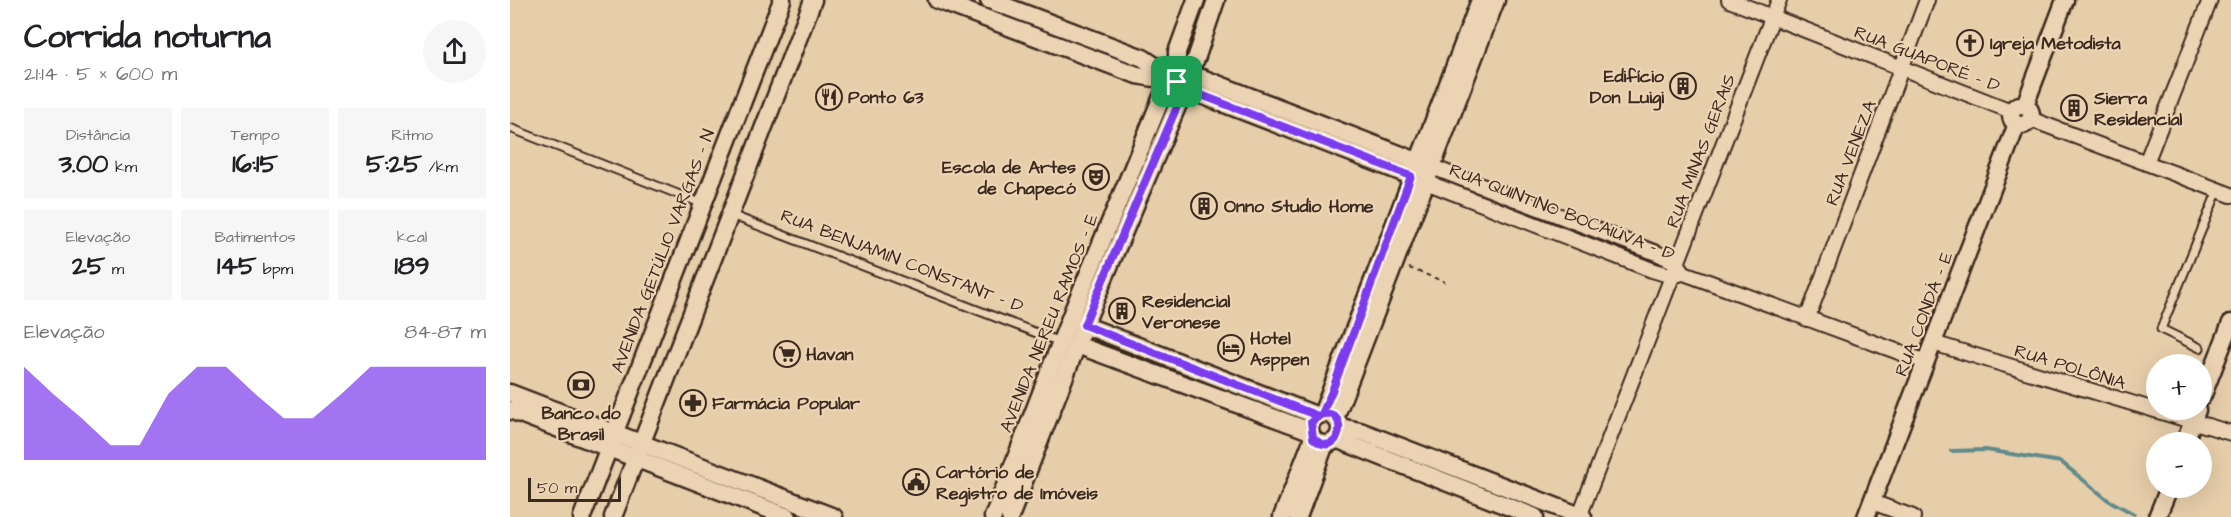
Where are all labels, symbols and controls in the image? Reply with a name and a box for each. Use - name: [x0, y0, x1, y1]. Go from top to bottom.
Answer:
- text: Corrida noturna: [24, 14, 271, 60]
- button: share: [423, 20, 486, 83]
- street label: RUA GUAPORÉ - D: [1850, 20, 2004, 98]
- church icon: Igreja Metodista: [1955, 28, 1985, 58]
- place label: Igreja Metodista: [1990, 31, 2122, 57]
- pin: [1151, 56, 1202, 107]
- text: 21:14 · 5 × 600 m: [24, 60, 177, 88]
- place label: Edifício Don Luigi: [1590, 64, 1665, 111]
- icon: arrive: [1160, 65, 1193, 98]
- street label: RUA MINAS GERAIS: [1660, 71, 1742, 231]
- building icon: Edifício Don Luigi: [1668, 71, 1698, 101]
- restaurant icon: Ponto 63: [814, 82, 844, 112]
- place label: Ponto 63: [848, 85, 924, 110]
- place label: Sierra Residencial: [2093, 86, 2183, 132]
- building icon: Sierra Residencial: [2059, 93, 2089, 123]
- street label: RUA VENEZA: [1819, 96, 1883, 209]
- text: Distância: [66, 124, 130, 146]
- text: Tempo: [231, 124, 279, 146]
- text: Ritmo: [391, 124, 433, 146]
- street label: AVENIDA GETÚLIO VARGAS - N: [605, 125, 721, 377]
- text: 3.00: [59, 146, 109, 182]
- text: 16:15: [232, 146, 278, 182]
- text: 5:25: [366, 146, 422, 182]
- place label: Escola de Artes de Chapecó: [942, 155, 1077, 201]
- text: km: [109, 156, 137, 178]
- text: /km: [422, 156, 458, 178]
- street label: RUA QUINTINO BOCAIÚVA - D: [1446, 157, 1679, 267]
- theatre icon: Escola de Artes de Chapecó: [1081, 162, 1111, 192]
- building icon: Onno Studio Home: [1189, 191, 1219, 221]
- place label: Onno Studio Home: [1224, 194, 1374, 219]
- street label: RUA BENJAMIN CONSTANT - D: [777, 203, 1027, 319]
- street label: AVENIDA NEREU RAMOS - E: [994, 209, 1105, 436]
- text: Elevação: [66, 226, 130, 248]
- text: Batimentos: [214, 226, 296, 248]
- text: kcal: [397, 226, 427, 248]
- text: 25: [72, 248, 105, 284]
- text: 145: [217, 248, 256, 284]
- text: 189: [395, 248, 430, 284]
- street label: RUA CONDÁ - E: [1889, 248, 1959, 380]
- text: m: [105, 258, 124, 280]
- text: bpm: [256, 258, 293, 280]
- place label: Residencial Veronese: [1141, 289, 1231, 335]
- building icon: Residencial Veronese: [1107, 296, 1137, 326]
- text: Elevação: [24, 318, 104, 346]
- text: 84–87 m: [404, 318, 486, 346]
- place label: Hotel Asppen: [1250, 326, 1309, 372]
- hotel icon: Hotel Asppen: [1216, 333, 1246, 363]
- street label: RUA POLÔNIA: [2011, 338, 2129, 396]
- supermarket icon: Havan: [772, 339, 802, 369]
- place label: Havan: [806, 342, 854, 367]
- map controls: [2146, 354, 2212, 498]
- button: +: [2146, 354, 2212, 420]
- bank icon: Banco do Brasil: [566, 370, 596, 400]
- pharmacy icon: Farmácia Popular: [678, 388, 708, 418]
- place label: Farmácia Popular: [712, 391, 860, 416]
- place label: Banco do Brasil: [541, 401, 621, 447]
- button: −: [2146, 432, 2212, 498]
- place label: Cartório de Registro de Imóveis: [936, 460, 1098, 507]
- public building icon: Cartório de Registro de Imóveis: [901, 467, 931, 497]
- scale bar: [528, 475, 621, 502]
- text: 50 m: [537, 477, 577, 499]

